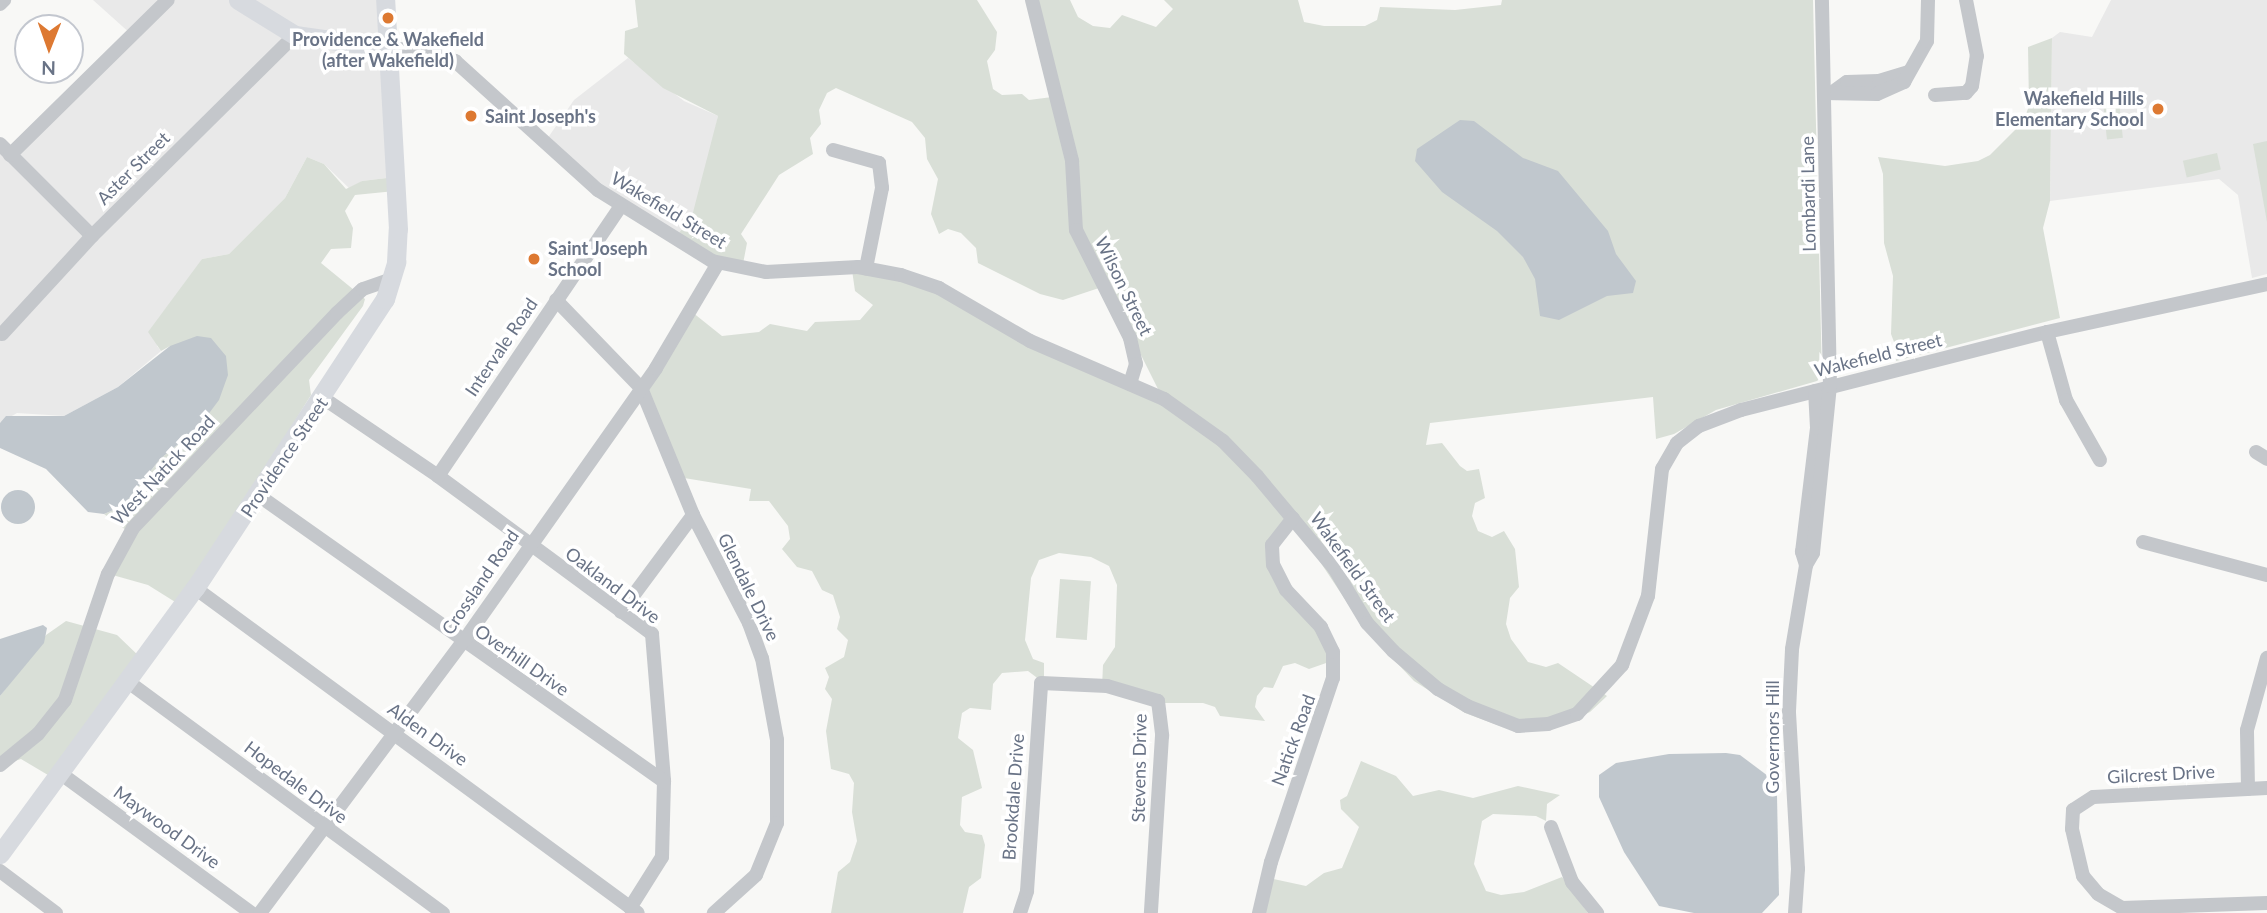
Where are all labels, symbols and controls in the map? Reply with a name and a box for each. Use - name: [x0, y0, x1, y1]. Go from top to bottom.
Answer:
- marker: Providence & Wakefield (after Wakefield): [380, 10, 396, 26]
- north arrow: [14, 14, 84, 84]
- place label: Providence & Wakefield (after Wakefield): [292, 29, 484, 72]
- text: N: [41, 57, 56, 80]
- place label: Wakefield Hills Elementary School: [1995, 88, 2144, 130]
- marker: Wakefield Hills Elementary School: [2150, 101, 2166, 117]
- place label: Saint Joseph's: [485, 105, 596, 127]
- marker: Saint Joseph's: [463, 108, 479, 124]
- street label: Aster Street: [92, 127, 174, 209]
- street label: Lombardi Lane: [1796, 136, 1820, 252]
- street label: Wakefield Street: [607, 167, 731, 253]
- street label: Wilson Street: [1091, 233, 1157, 339]
- place label: Saint Joseph School: [548, 238, 648, 280]
- marker: Saint Joseph School: [526, 251, 542, 267]
- street label: Intervale Road: [460, 294, 542, 400]
- street label: Wakefield Street: [1812, 329, 1944, 381]
- street label: Providence Street: [236, 393, 332, 521]
- street label: West Natick Road: [107, 411, 219, 529]
- street label: Wakefield Street: [1306, 508, 1400, 626]
- street label: Crossland Road: [437, 525, 523, 639]
- street label: Glendale Drive: [714, 530, 784, 644]
- street label: Oakland Drive: [561, 542, 665, 628]
- street label: Overhill Drive: [471, 620, 573, 700]
- street label: Governors Hill: [1761, 680, 1783, 794]
- street label: Natick Road: [1266, 691, 1320, 789]
- street label: Alden Drive: [384, 698, 472, 770]
- street label: Stevens Drive: [1127, 713, 1151, 823]
- street label: Brookdale Drive: [998, 733, 1028, 861]
- street label: Hopedale Drive: [240, 736, 352, 828]
- street label: Gilcrest Drive: [2107, 760, 2215, 788]
- street label: Maywood Drive: [109, 781, 225, 873]

